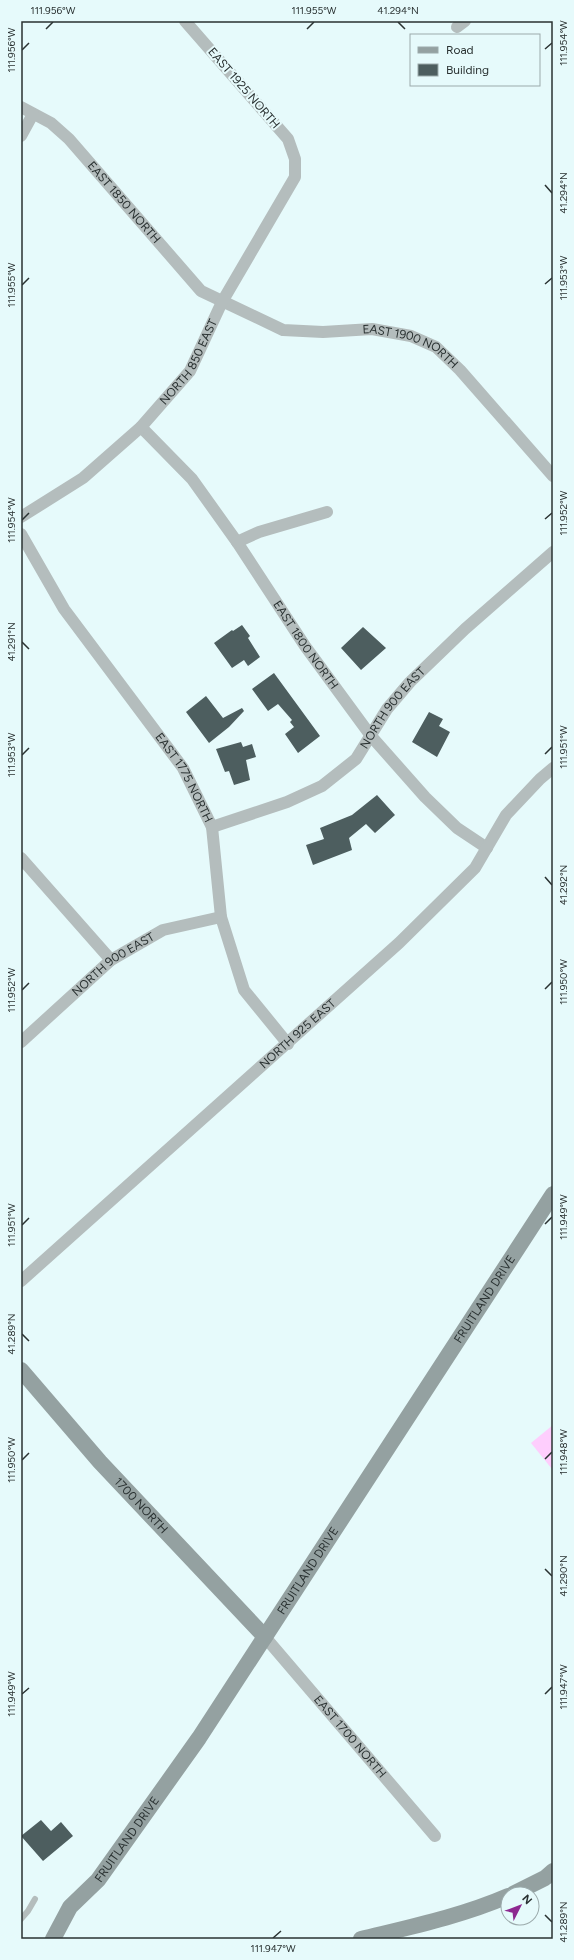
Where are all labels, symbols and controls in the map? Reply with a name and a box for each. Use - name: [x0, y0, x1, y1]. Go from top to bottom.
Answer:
- text: 111.956°W: [31, 4, 76, 17]
- text: 111.955°W: [292, 4, 337, 17]
- text: 41.294°N: [377, 4, 419, 17]
- text: 111.954°W: [557, 20, 570, 66]
- text: 111.956°W: [5, 27, 18, 72]
- legend: [410, 34, 540, 86]
- text: Road: [446, 43, 474, 57]
- street label: EAST 1925 NORTH: [205, 45, 283, 131]
- text: Building: [446, 63, 489, 77]
- street label: EAST 1850 NORTH: [85, 159, 163, 246]
- text: 41.294°N: [557, 172, 570, 214]
- text: 111.953°W: [557, 255, 570, 300]
- text: 111.955°W: [5, 262, 18, 307]
- street label: NORTH 850 EAST: [157, 316, 220, 407]
- street label: EAST 1900 NORTH: [362, 322, 461, 371]
- text: 111.952°W: [557, 490, 570, 535]
- text: 111.954°W: [5, 497, 18, 543]
- street label: EAST 1800 NORTH: [270, 598, 341, 692]
- text: 41.291°N: [5, 622, 18, 662]
- street label: NORTH 900 EAST: [357, 664, 428, 751]
- text: 111.951°W: [557, 725, 570, 769]
- street label: EAST 1775 NORTH: [152, 730, 216, 825]
- text: 111.953°W: [5, 732, 18, 777]
- text: 41.292°N: [557, 865, 570, 905]
- street label: NORTH 900 EAST: [69, 929, 157, 999]
- text: 111.950°W: [557, 959, 570, 1005]
- text: 111.952°W: [5, 967, 18, 1012]
- street label: NORTH 925 EAST: [257, 996, 339, 1071]
- text: 111.949°W: [557, 1194, 570, 1240]
- text: 111.951°W: [5, 1203, 18, 1247]
- street label: FRUITLAND DRIVE: [451, 1253, 518, 1346]
- text: 41.289°N: [5, 1313, 18, 1355]
- text: 111.948°W: [557, 1429, 570, 1475]
- text: 111.950°W: [5, 1437, 18, 1483]
- street label: 1700 NORTH: [111, 1475, 171, 1536]
- street label: FRUITLAND DRIVE: [274, 1524, 342, 1617]
- text: 41.290°N: [557, 1555, 570, 1597]
- text: 111.947°W: [557, 1664, 570, 1710]
- text: 111.949°W: [5, 1671, 18, 1717]
- street label: EAST 1700 NORTH: [311, 1693, 389, 1781]
- street label: FRUITLAND DRIVE: [92, 1794, 162, 1885]
- north arrow: [500, 1886, 540, 1926]
- text: N: [519, 1892, 535, 1907]
- text: 41.289°N: [557, 1901, 570, 1943]
- text: 111.947°W: [251, 1942, 296, 1955]

